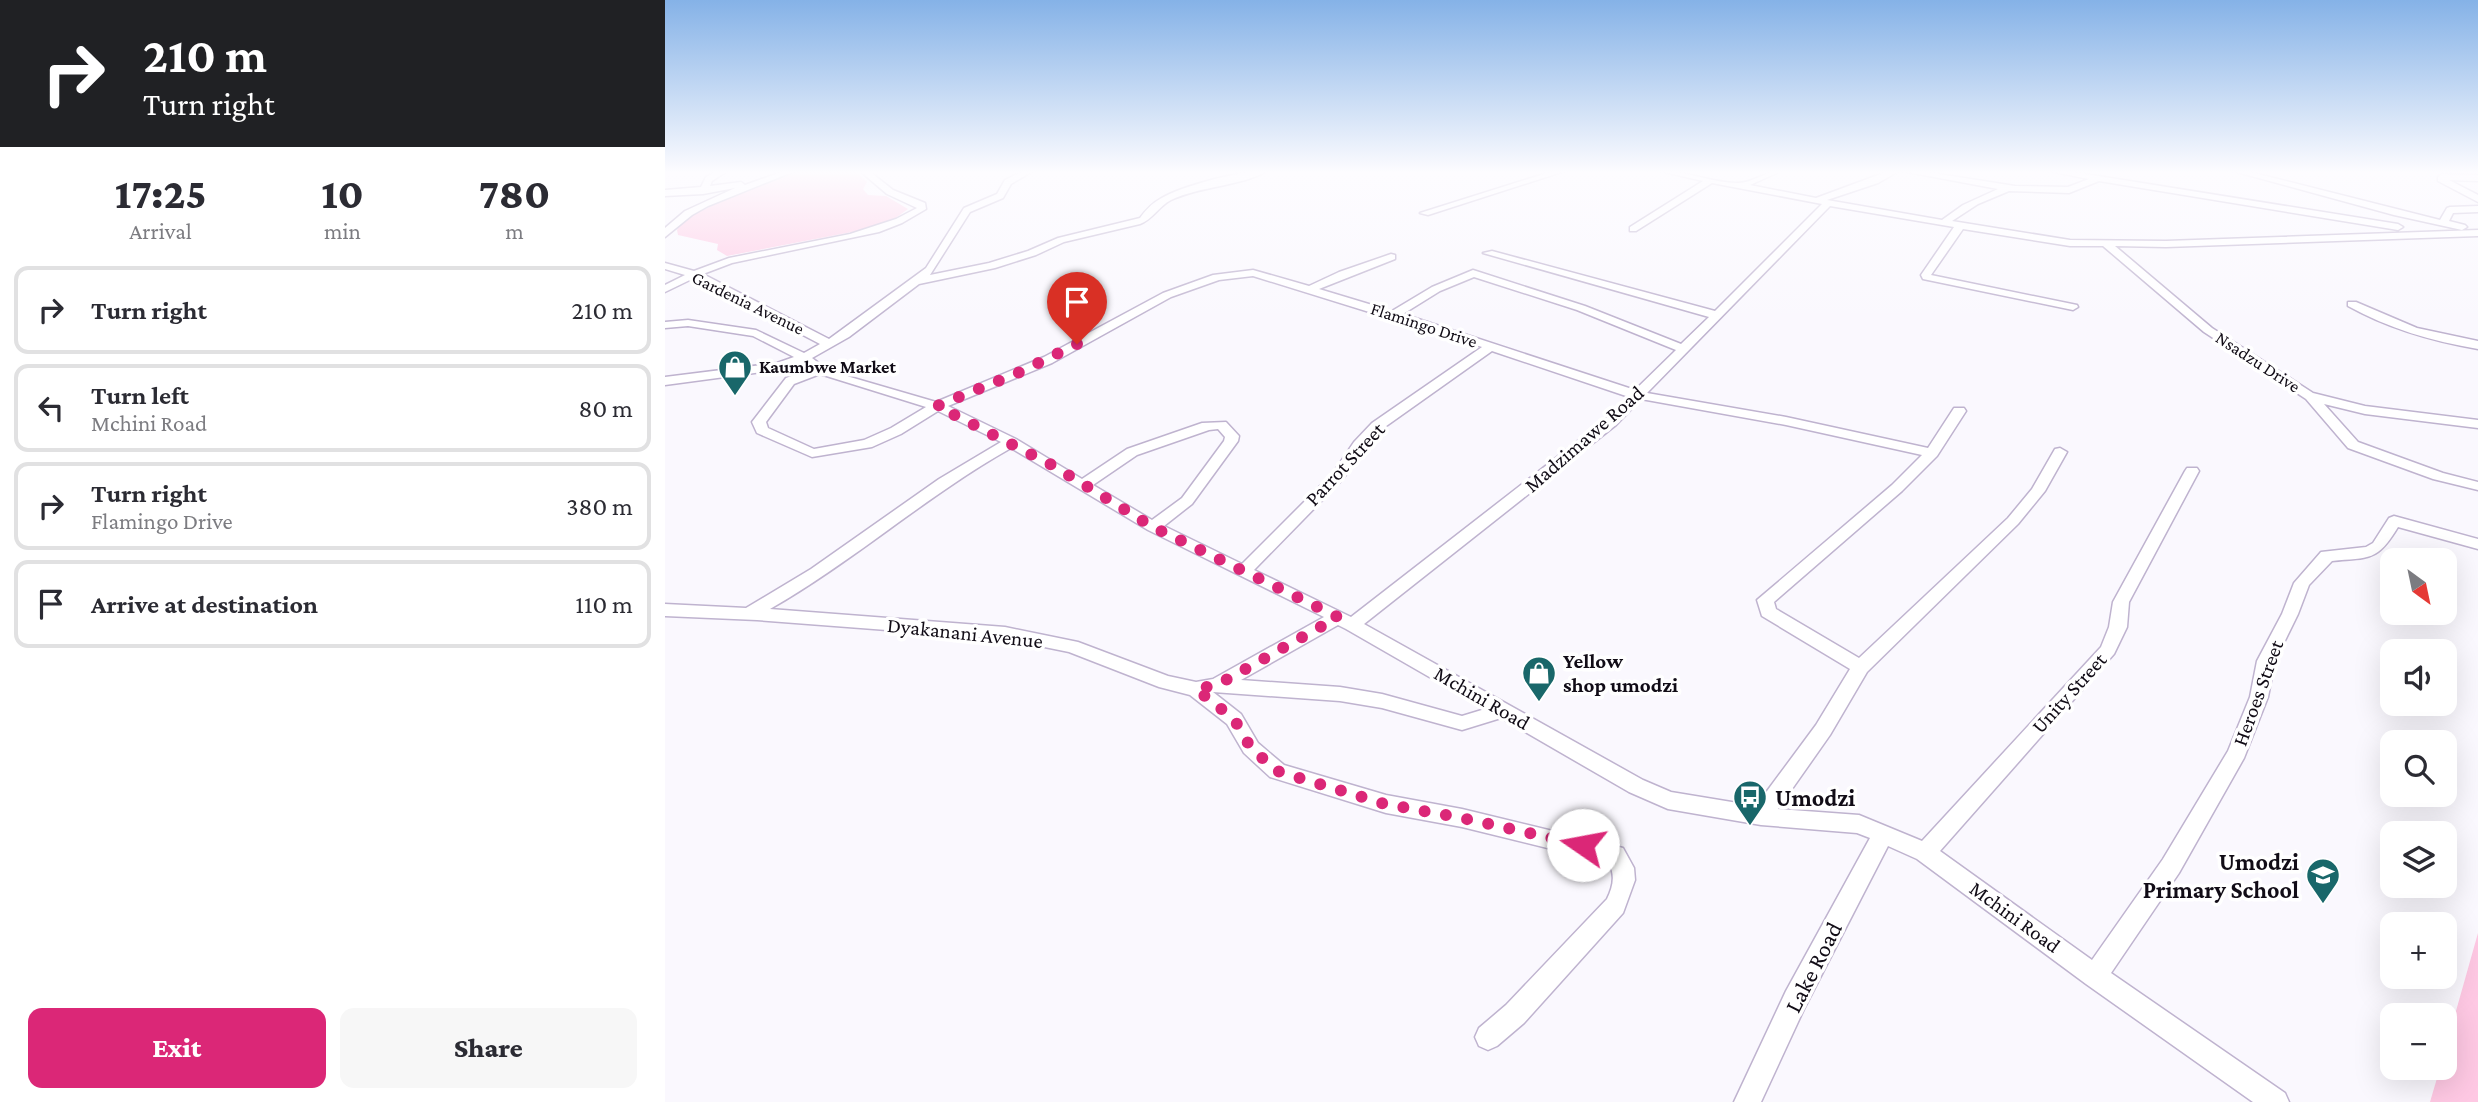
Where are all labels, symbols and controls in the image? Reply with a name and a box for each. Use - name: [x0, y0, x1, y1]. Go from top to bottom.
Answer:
- icon: right: [28, 28, 119, 119]
- text: 210 m: [143, 28, 267, 83]
- text: Turn right: [143, 86, 275, 122]
- text: 17:25: [115, 170, 206, 217]
- text: 10: [321, 170, 364, 217]
- text: 780: [479, 170, 550, 217]
- text: Arrival: [129, 218, 192, 244]
- text: min: [324, 218, 361, 244]
- text: m: [505, 218, 524, 244]
- street label: Gardenia Avenue: [689, 267, 807, 339]
- pin: [1047, 272, 1107, 344]
- icon: arrive: [1058, 283, 1096, 321]
- icon: right: [32, 291, 70, 329]
- text: Turn right: [91, 296, 207, 325]
- text: 210 m: [572, 296, 633, 325]
- street label: Flamingo Drive: [1368, 298, 1480, 352]
- street label: Nsadzu Drive: [2212, 327, 2304, 397]
- shop icon: Kaumbwe Market: [716, 348, 754, 397]
- place label: Kaumbwe Market: [759, 357, 896, 377]
- text: Turn left: [91, 381, 189, 410]
- street label: Madzimawe Road: [1519, 381, 1649, 497]
- icon: left: [32, 389, 70, 427]
- text: 80 m: [579, 394, 633, 423]
- text: Mchini Road: [91, 410, 207, 436]
- street label: Parrot Street: [1300, 417, 1390, 511]
- text: Turn right: [91, 479, 207, 508]
- icon: right: [32, 487, 70, 525]
- text: 380 m: [566, 492, 633, 521]
- text: Flamingo Drive: [91, 508, 233, 534]
- north arrow: [2380, 548, 2457, 625]
- map controls: [2380, 548, 2457, 1080]
- icon: arrive: [32, 585, 70, 623]
- text: Arrive at destination: [91, 590, 318, 619]
- text: 110 m: [575, 590, 633, 619]
- street label: Dyakanani Avenue: [886, 613, 1044, 653]
- street label: Heroes Street: [2228, 636, 2289, 749]
- button: sound: [2380, 639, 2457, 716]
- street label: Unity Street: [2027, 647, 2112, 738]
- place label: Yellow shop umodzi: [1563, 649, 1678, 697]
- shop icon: Yellow shop umodzi: [1520, 654, 1558, 703]
- street label: Mchini Road: [1430, 661, 1534, 735]
- button: search: [2380, 730, 2457, 807]
- bus stop icon: Umodzi: [1731, 778, 1769, 827]
- place label: Umodzi: [1775, 784, 1855, 811]
- position arrow: [1546, 808, 1620, 882]
- button: layers: [2380, 821, 2457, 898]
- place label: Umodzi Primary School: [2143, 848, 2299, 903]
- school or university icon: Umodzi Primary School: [2304, 856, 2342, 905]
- street label: Mchini Road: [1965, 876, 2065, 958]
- button: +: [2380, 912, 2457, 989]
- street label: Lake Road: [1779, 917, 1847, 1017]
- button: −: [2380, 1003, 2457, 1080]
- button: Exit: [28, 1008, 326, 1088]
- button: Share: [340, 1008, 637, 1088]

